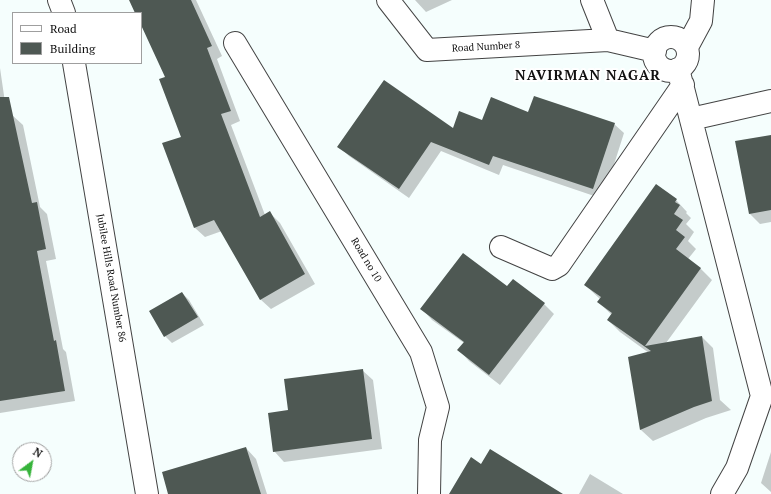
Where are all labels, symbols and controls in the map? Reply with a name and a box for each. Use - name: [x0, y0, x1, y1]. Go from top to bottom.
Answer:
- legend: [12, 12, 142, 64]
- text: Road: [50, 21, 77, 36]
- street label: Road Number 8: [451, 39, 521, 55]
- text: Building: [50, 41, 95, 56]
- district label: NAVIRMAN NAGAR: [515, 68, 661, 84]
- street label: Jubilee Hills Road Number 86: [94, 213, 128, 343]
- street label: Road no 10: [348, 236, 384, 284]
- north arrow: [12, 442, 52, 482]
- text: N: [31, 445, 45, 461]

